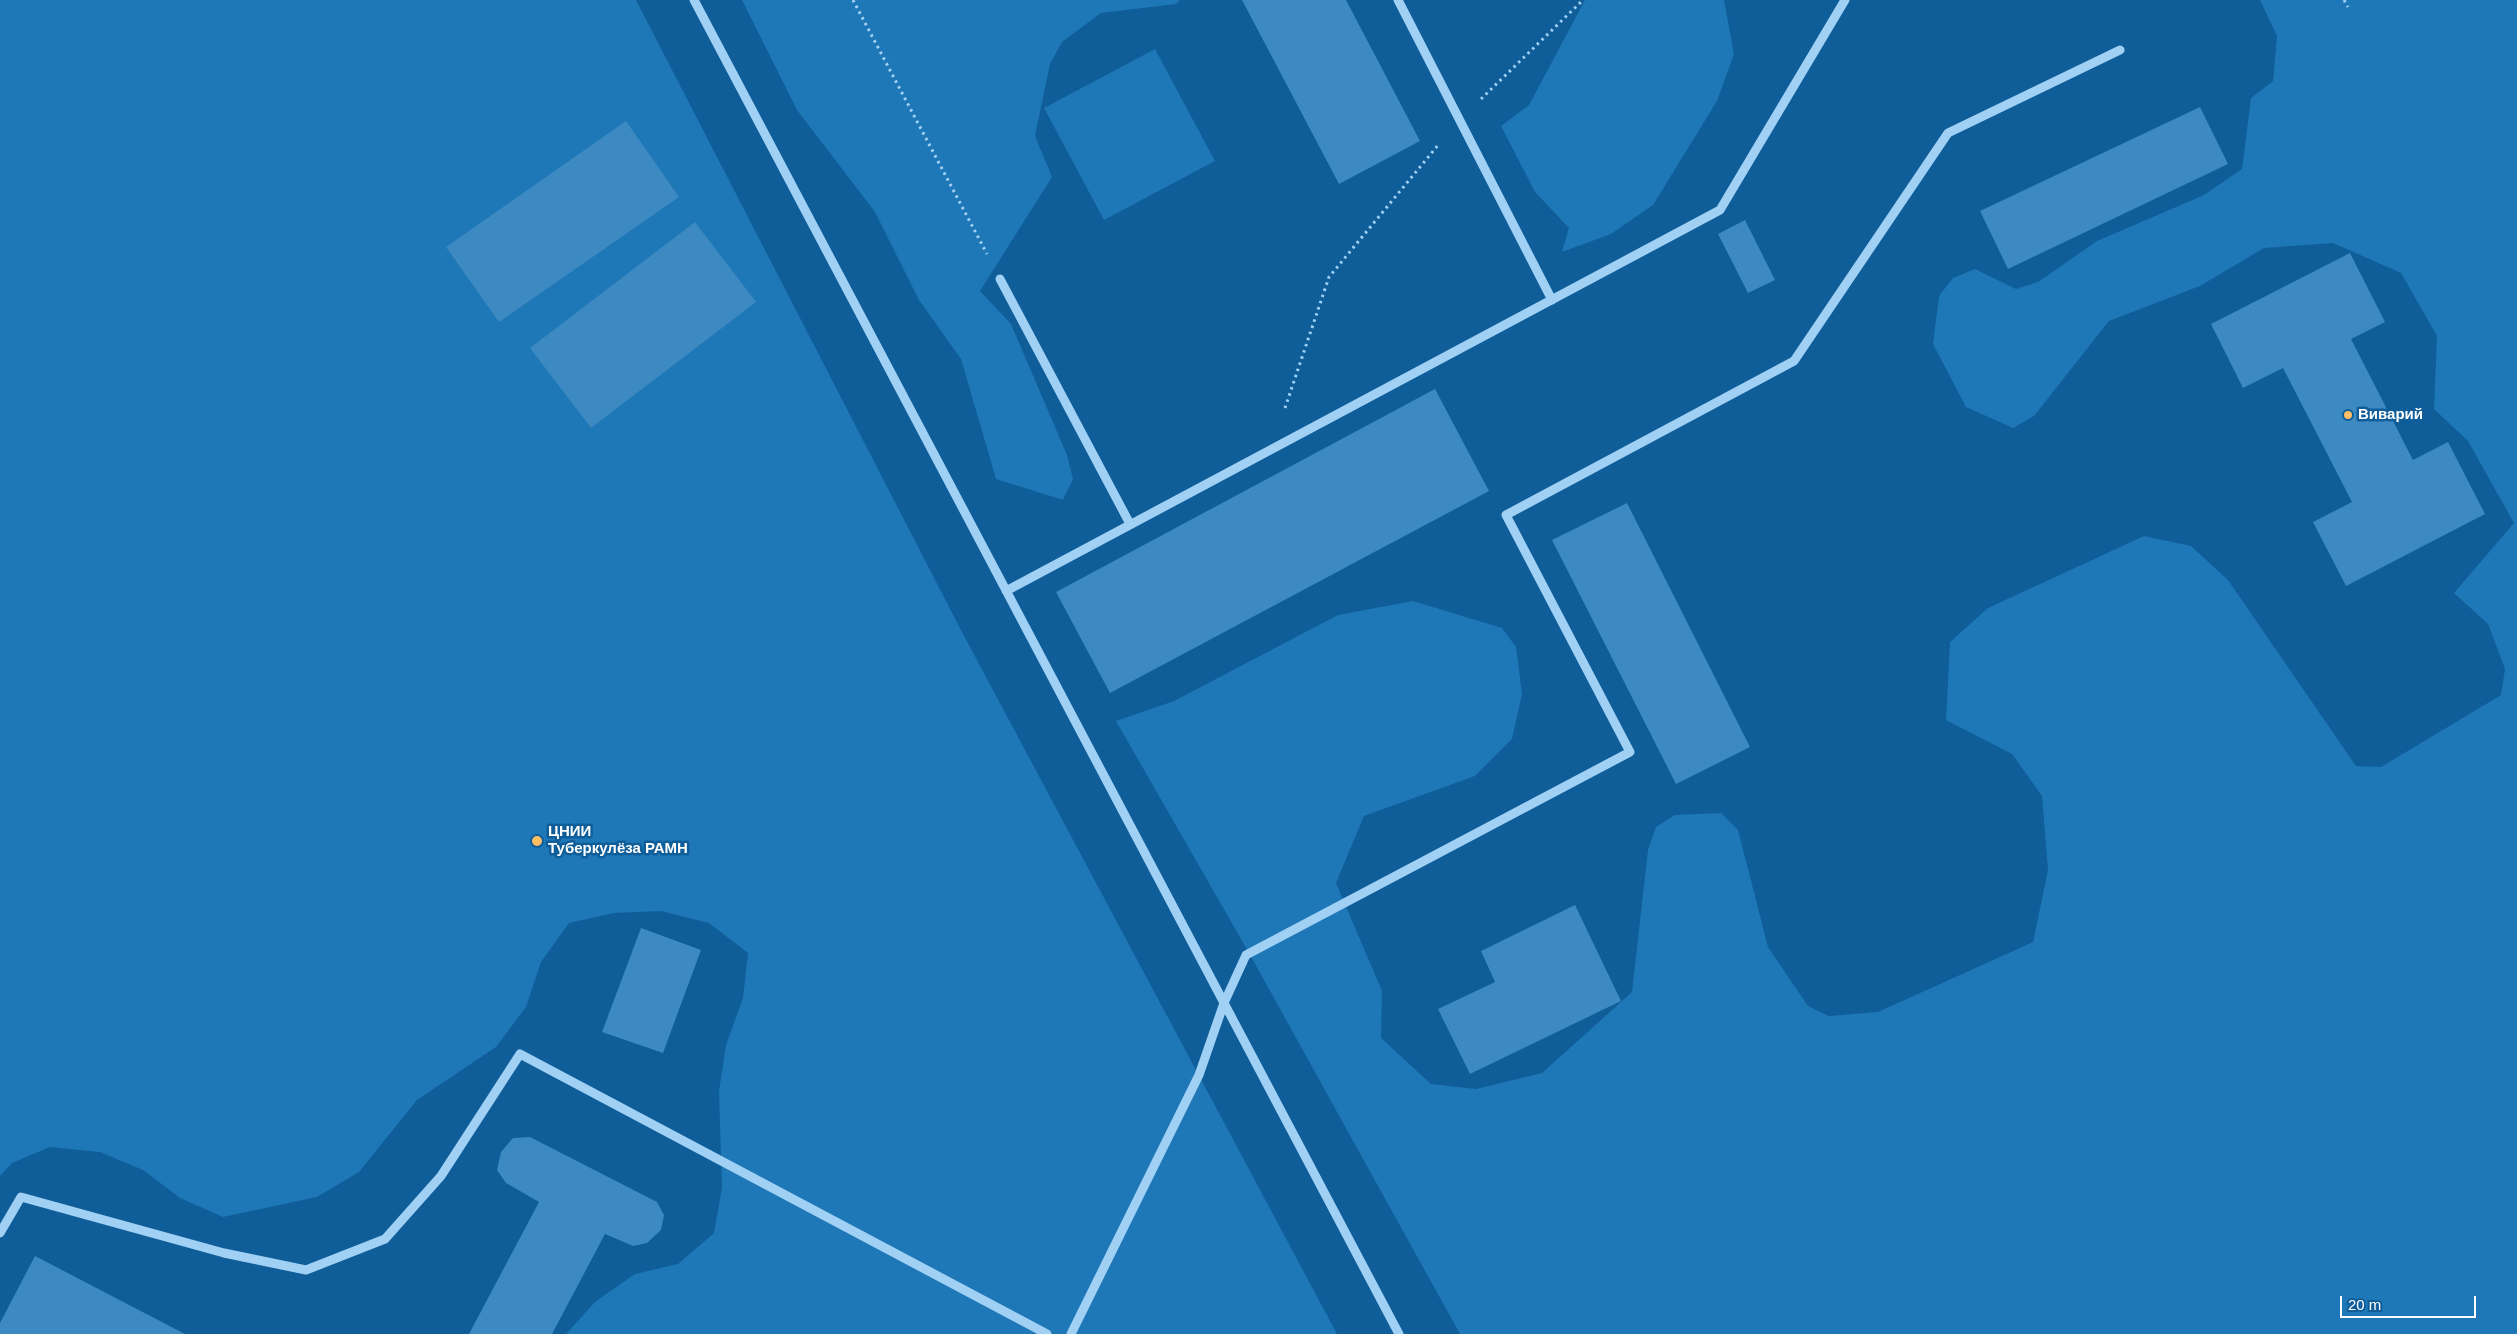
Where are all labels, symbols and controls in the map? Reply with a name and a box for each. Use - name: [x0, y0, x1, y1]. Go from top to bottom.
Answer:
- place label: Виварий: [2358, 406, 2423, 424]
- marker: Виварий: [2342, 409, 2354, 421]
- place label: ЦНИИ Туберкулёза РАМН: [548, 823, 688, 858]
- marker: ЦНИИ Туберкулёза РАМН: [530, 834, 544, 848]
- scale bar: [2342, 1286, 2478, 1318]
- text: 20 m: [2348, 1296, 2381, 1313]

